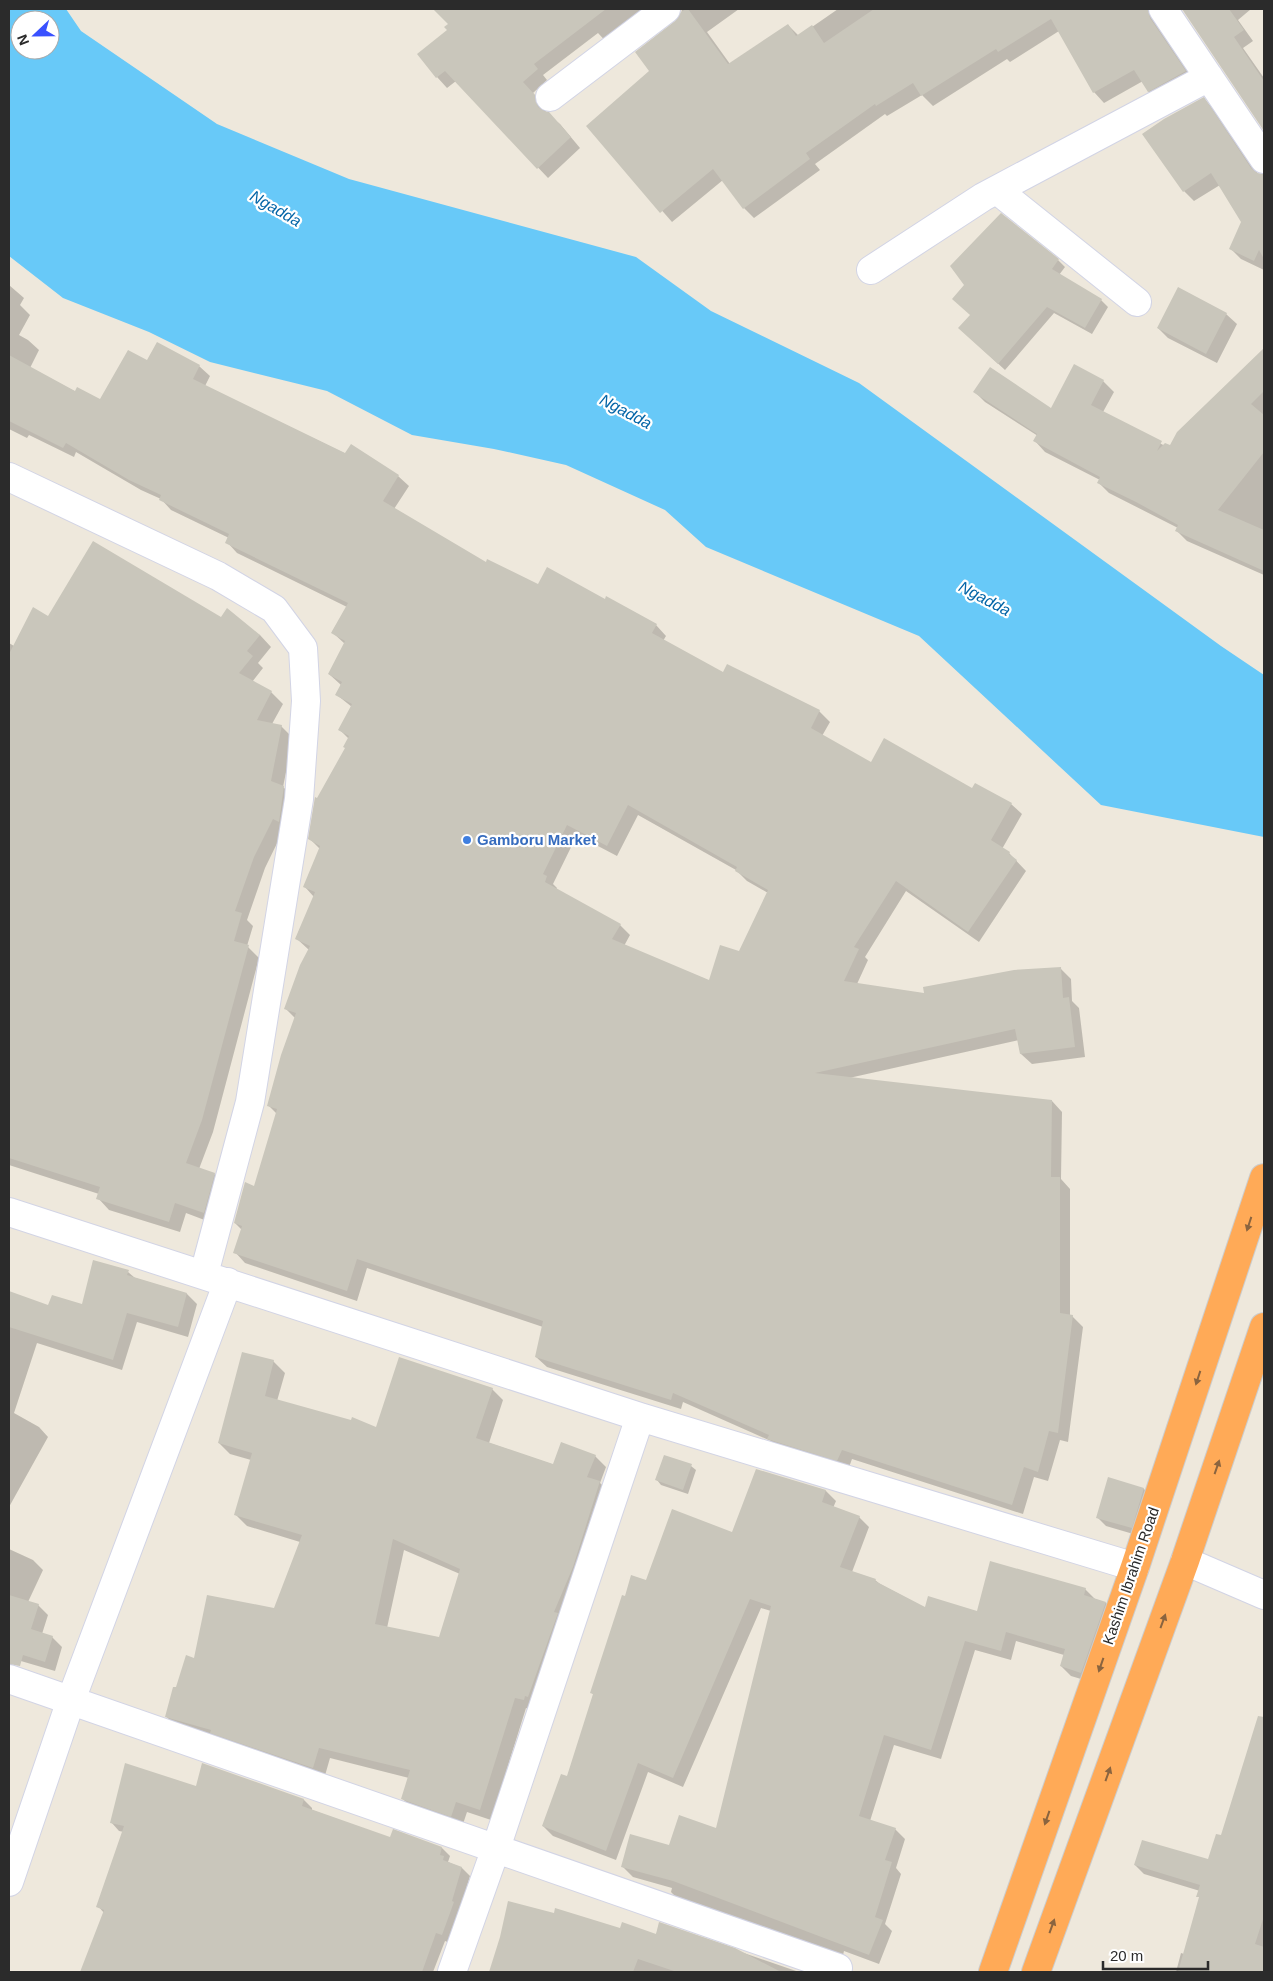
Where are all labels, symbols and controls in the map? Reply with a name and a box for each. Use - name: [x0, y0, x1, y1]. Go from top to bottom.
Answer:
- north arrow: [10, 10, 60, 60]
- text: N: [14, 32, 32, 48]
- water label: Ngadda: [247, 187, 304, 230]
- water label: Ngadda: [597, 391, 655, 432]
- water label: Ngadda: [956, 578, 1014, 619]
- place label: Gamboru Market: [477, 831, 596, 848]
- marker: Gamboru Market: [461, 834, 473, 846]
- one-way arrow: [1245, 1216, 1252, 1231]
- one-way arrow: [1193, 1371, 1201, 1386]
- one-way arrow: [1214, 1460, 1221, 1475]
- street label: Kashim Ibrahim Road: [1099, 1505, 1162, 1647]
- one-way arrow: [1159, 1613, 1167, 1628]
- one-way arrow: [1097, 1657, 1104, 1672]
- one-way arrow: [1105, 1766, 1112, 1781]
- one-way arrow: [1043, 1811, 1051, 1826]
- one-way arrow: [1049, 1919, 1056, 1934]
- scale bar: [1103, 1938, 1208, 1970]
- text: 20 m: [1110, 1947, 1143, 1964]

